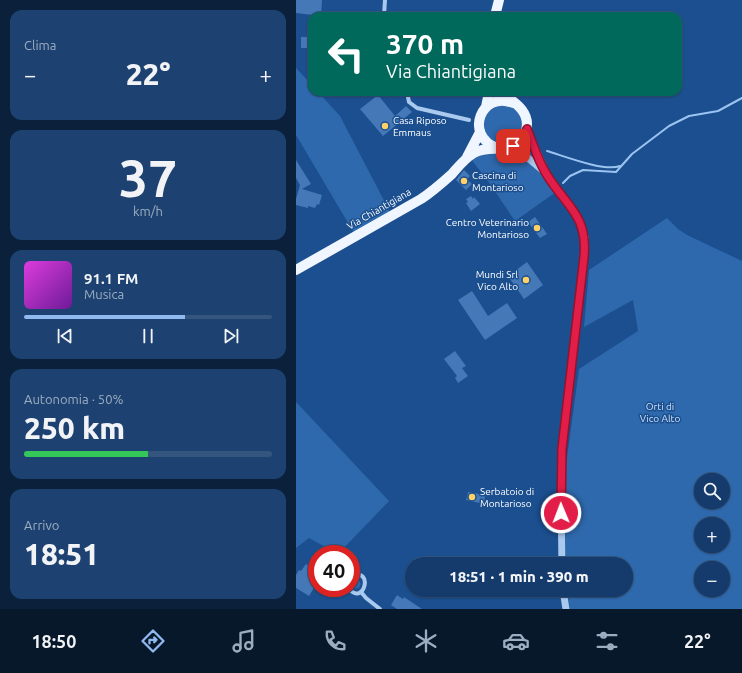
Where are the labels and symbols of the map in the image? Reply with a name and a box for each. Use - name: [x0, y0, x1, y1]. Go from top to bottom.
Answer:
- place label: Casa Riposo Emmaus: [393, 115, 447, 138]
- marker: Casa Riposo Emmaus: [380, 121, 390, 131]
- pin: [496, 129, 530, 163]
- place label: Cascina di Montarioso: [472, 170, 524, 193]
- marker: Cascina di Montarioso: [459, 176, 469, 186]
- street label: Via Chiantigiana: [345, 186, 413, 232]
- place label: Centro Veterinario Montarioso: [446, 217, 529, 240]
- marker: Centro Veterinario Montarioso: [532, 223, 542, 233]
- place label: Mundi Srl Vico Alto: [476, 269, 518, 292]
- marker: Mundi Srl Vico Alto: [521, 275, 531, 285]
- park label: Orti di Vico Alto: [640, 401, 681, 424]
- place label: Serbatoio di Montarioso: [480, 486, 534, 509]
- marker: Serbatoio di Montarioso: [467, 492, 477, 502]
- position arrow: [540, 492, 582, 534]
- speed limit sign: 40: [308, 545, 360, 597]

